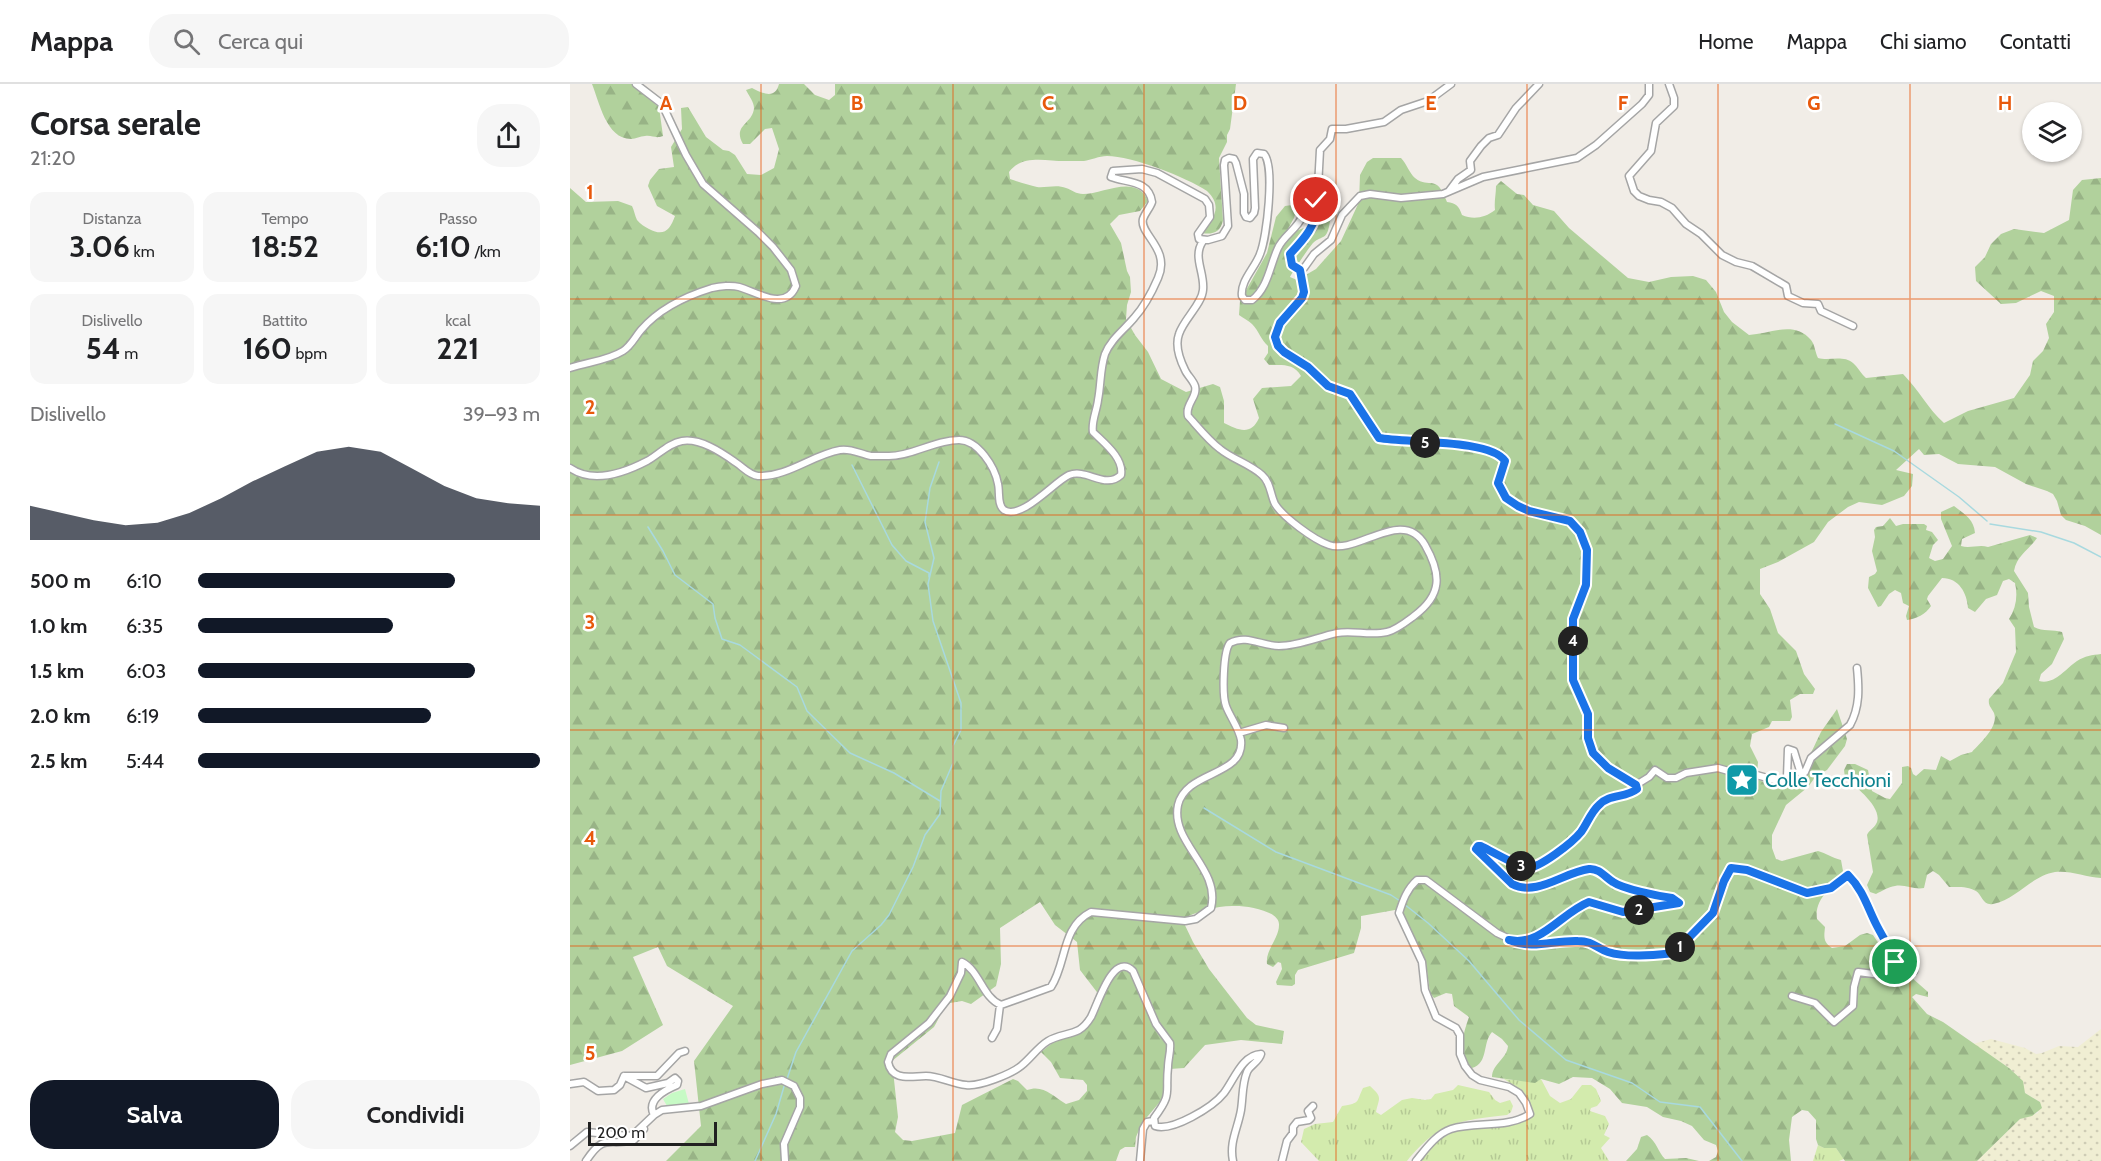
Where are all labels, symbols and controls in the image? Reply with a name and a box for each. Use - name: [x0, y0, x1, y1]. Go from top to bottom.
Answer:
- search box: [149, 14, 569, 68]
- text: Mappa: [30, 24, 113, 58]
- icon: search: [170, 25, 203, 58]
- text: Cerca qui: [218, 28, 303, 55]
- text: Home: [1698, 29, 1753, 54]
- text: Mappa: [1786, 29, 1847, 54]
- text: Chi siamo: [1880, 29, 1967, 54]
- text: Contatti: [2000, 29, 2071, 54]
- text: A: [660, 91, 673, 115]
- text: B: [851, 91, 863, 115]
- text: C: [1042, 91, 1054, 115]
- text: D: [1233, 91, 1247, 115]
- text: E: [1425, 91, 1437, 115]
- text: F: [1618, 91, 1629, 115]
- text: G: [1807, 91, 1821, 115]
- text: H: [1998, 91, 2012, 115]
- map controls: [2022, 102, 2082, 162]
- button: layers: [2022, 102, 2082, 162]
- text: Corsa serale: [30, 103, 201, 143]
- button: share: [477, 104, 540, 167]
- text: 21:20: [30, 146, 76, 170]
- pin: [1290, 174, 1341, 225]
- text: 1: [586, 180, 594, 204]
- icon: check: [1299, 183, 1332, 216]
- text: Distanza: [83, 209, 141, 228]
- text: Tempo: [261, 209, 309, 228]
- text: Passo: [439, 209, 477, 228]
- text: 3.06: [69, 228, 130, 265]
- text: 18:52: [251, 228, 319, 265]
- text: 6:10: [415, 228, 471, 265]
- text: km: [130, 242, 155, 261]
- text: /km: [471, 242, 501, 261]
- text: Dislivello: [82, 311, 142, 330]
- text: Battito: [262, 311, 308, 330]
- text: kcal: [445, 311, 471, 330]
- text: 54: [86, 330, 121, 367]
- text: 160: [243, 330, 292, 367]
- text: 221: [437, 330, 479, 367]
- text: m: [121, 344, 138, 363]
- text: bpm: [292, 344, 327, 363]
- text: 2: [585, 395, 595, 419]
- text: Dislivello: [30, 402, 106, 426]
- text: 39–93 m: [463, 402, 540, 426]
- pin: 5: [1410, 428, 1440, 458]
- text: 5: [1421, 433, 1429, 452]
- text: 500 m: [30, 569, 91, 593]
- text: 6:10: [126, 569, 162, 593]
- text: 3: [585, 610, 595, 634]
- text: 1.0 km: [30, 614, 87, 638]
- text: 6:35: [126, 614, 163, 638]
- pin: 4: [1558, 626, 1588, 656]
- text: 4: [1568, 631, 1578, 650]
- text: 1.5 km: [30, 659, 84, 683]
- text: 6:03: [126, 659, 166, 683]
- text: 2.0 km: [30, 704, 91, 728]
- text: 6:19: [126, 704, 159, 728]
- text: 2.5 km: [30, 749, 87, 773]
- text: 5:44: [126, 749, 164, 773]
- place icon: Colle Tecchioni: [1724, 762, 1760, 798]
- place label: Colle Tecchioni: [1765, 768, 1891, 792]
- text: 4: [584, 826, 596, 850]
- pin: 3: [1506, 851, 1536, 881]
- text: 3: [1517, 856, 1525, 875]
- pin: 2: [1624, 895, 1654, 925]
- text: 2: [1635, 900, 1643, 919]
- pin: 1: [1665, 932, 1695, 962]
- pin: [1869, 936, 1920, 987]
- text: 1: [1677, 937, 1683, 956]
- icon: arrive: [1878, 945, 1911, 978]
- text: 5: [585, 1041, 595, 1065]
- button: Salva: [30, 1080, 279, 1149]
- button: Condividi: [291, 1080, 540, 1149]
- scale bar: [588, 1119, 717, 1146]
- text: 200 m: [597, 1123, 645, 1142]

